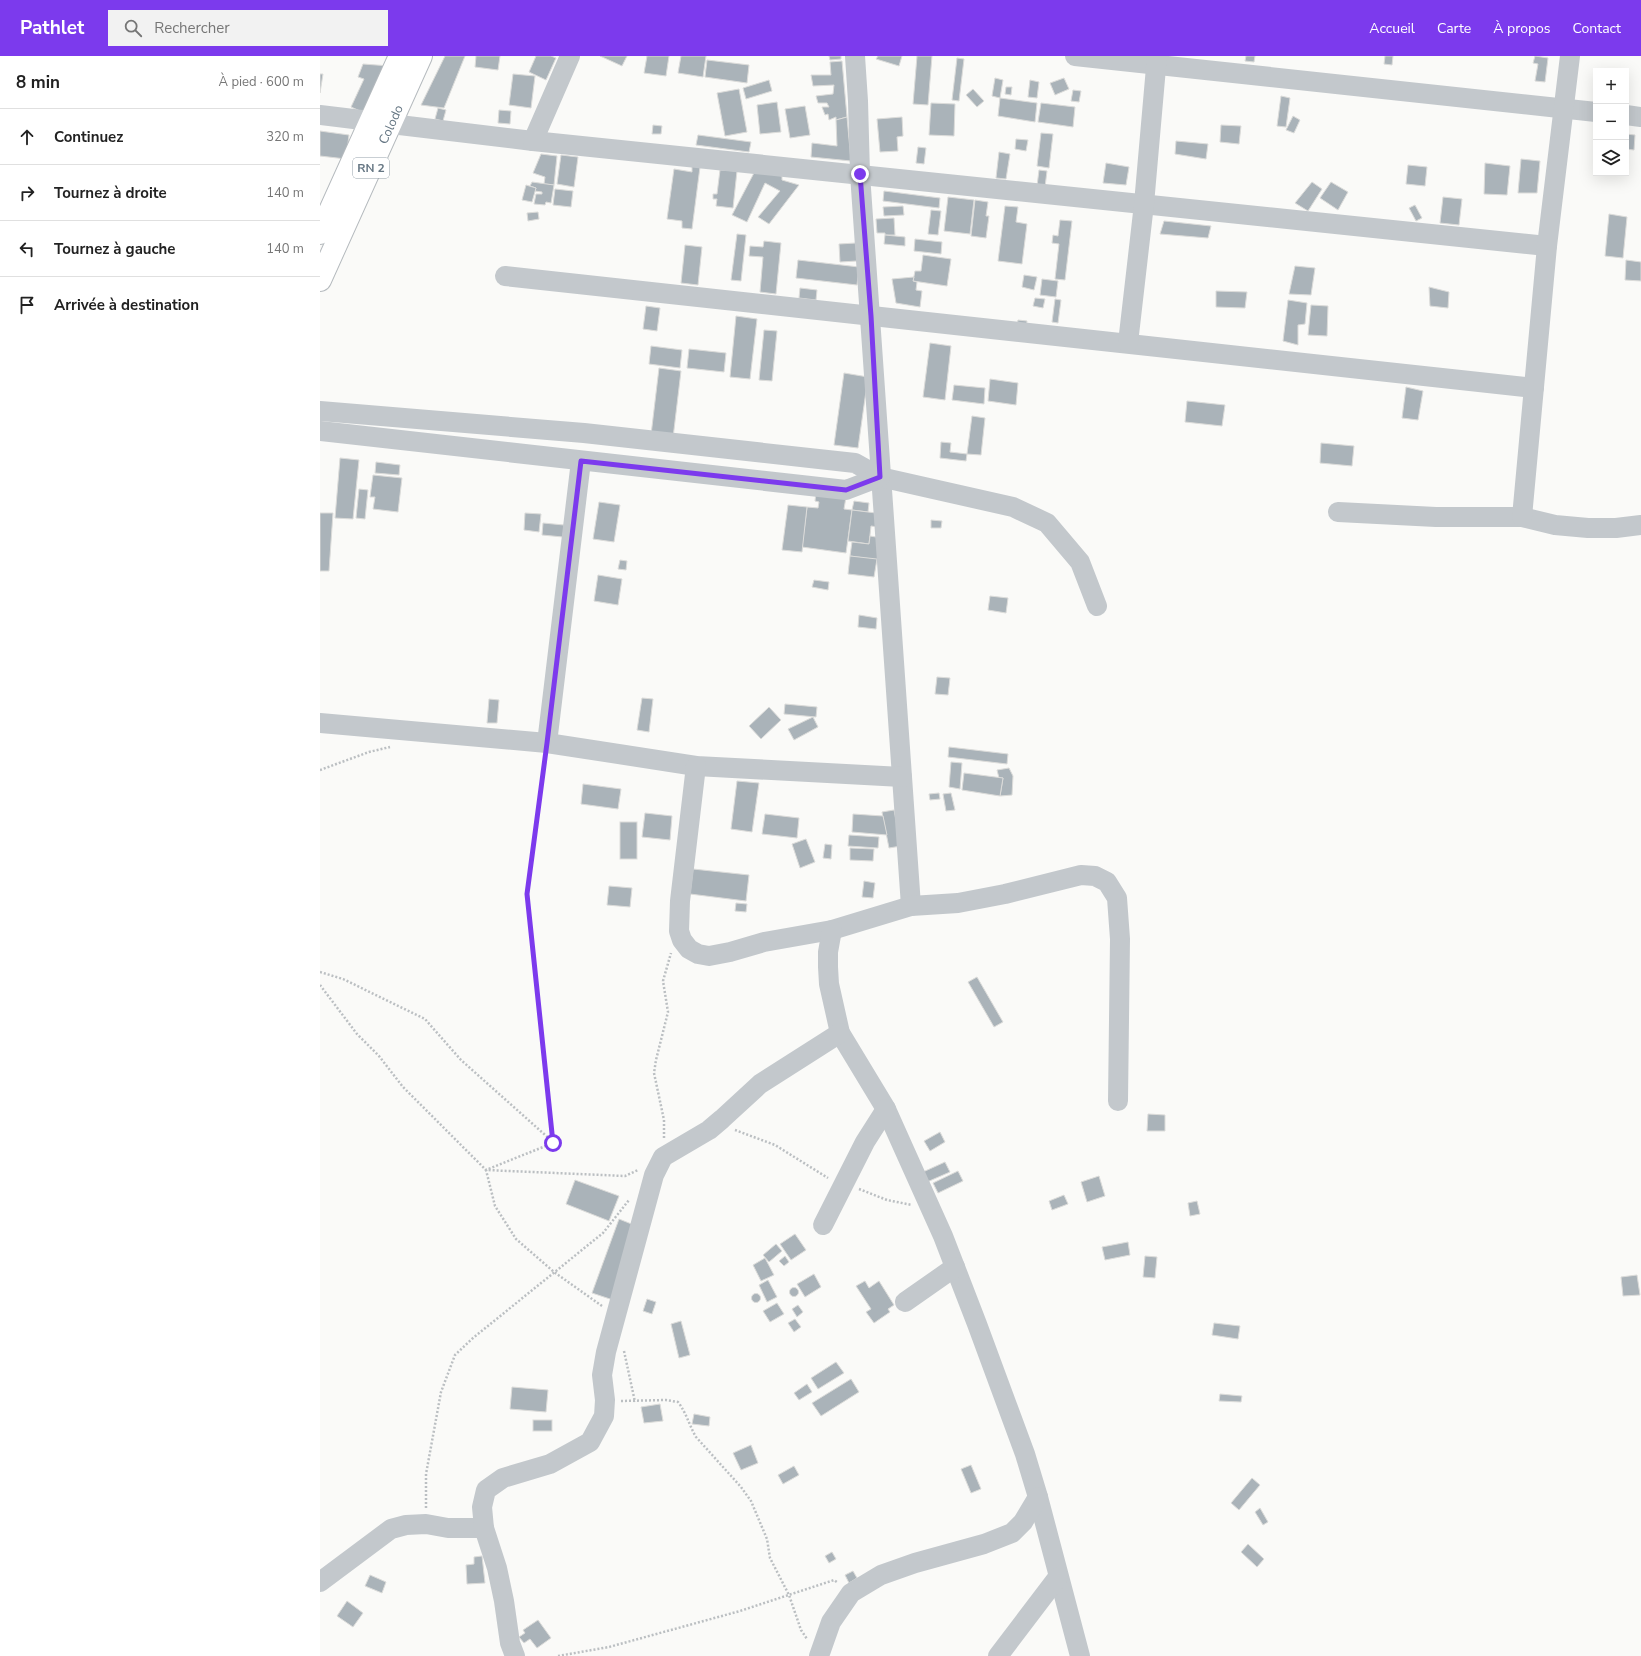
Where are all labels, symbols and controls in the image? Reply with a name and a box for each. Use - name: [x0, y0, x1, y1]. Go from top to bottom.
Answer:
- search box: [108, 10, 388, 46]
- text: Pathlet: [20, 15, 84, 41]
- icon: search: [122, 17, 144, 39]
- text: Rechercher: [154, 18, 230, 38]
- text: Accueil: [1369, 19, 1415, 38]
- text: Carte: [1437, 19, 1471, 38]
- text: À propos: [1493, 19, 1551, 38]
- text: Contact: [1573, 19, 1621, 38]
- map controls: [1593, 68, 1629, 176]
- button: +: [1593, 68, 1629, 104]
- text: 8 min: [16, 71, 60, 94]
- text: À pied · 600 m: [219, 73, 304, 91]
- street label: Colodo: [374, 102, 408, 147]
- button: −: [1593, 104, 1629, 140]
- icon: ahead: [16, 126, 38, 148]
- text: Continuez: [54, 127, 123, 147]
- text: 320 m: [266, 128, 304, 146]
- button: layers: [1593, 140, 1629, 176]
- road number: RN 2: [353, 158, 389, 178]
- route end: [851, 165, 869, 183]
- icon: right: [16, 182, 38, 204]
- text: Tournez à droite: [54, 183, 167, 203]
- text: 140 m: [266, 184, 304, 202]
- icon: left: [16, 238, 38, 260]
- text: Tournez à gauche: [54, 239, 176, 259]
- text: 140 m: [266, 240, 304, 258]
- icon: arrive: [16, 294, 38, 316]
- text: Arrivée à destination: [54, 295, 199, 315]
- route start: [544, 1134, 562, 1152]

